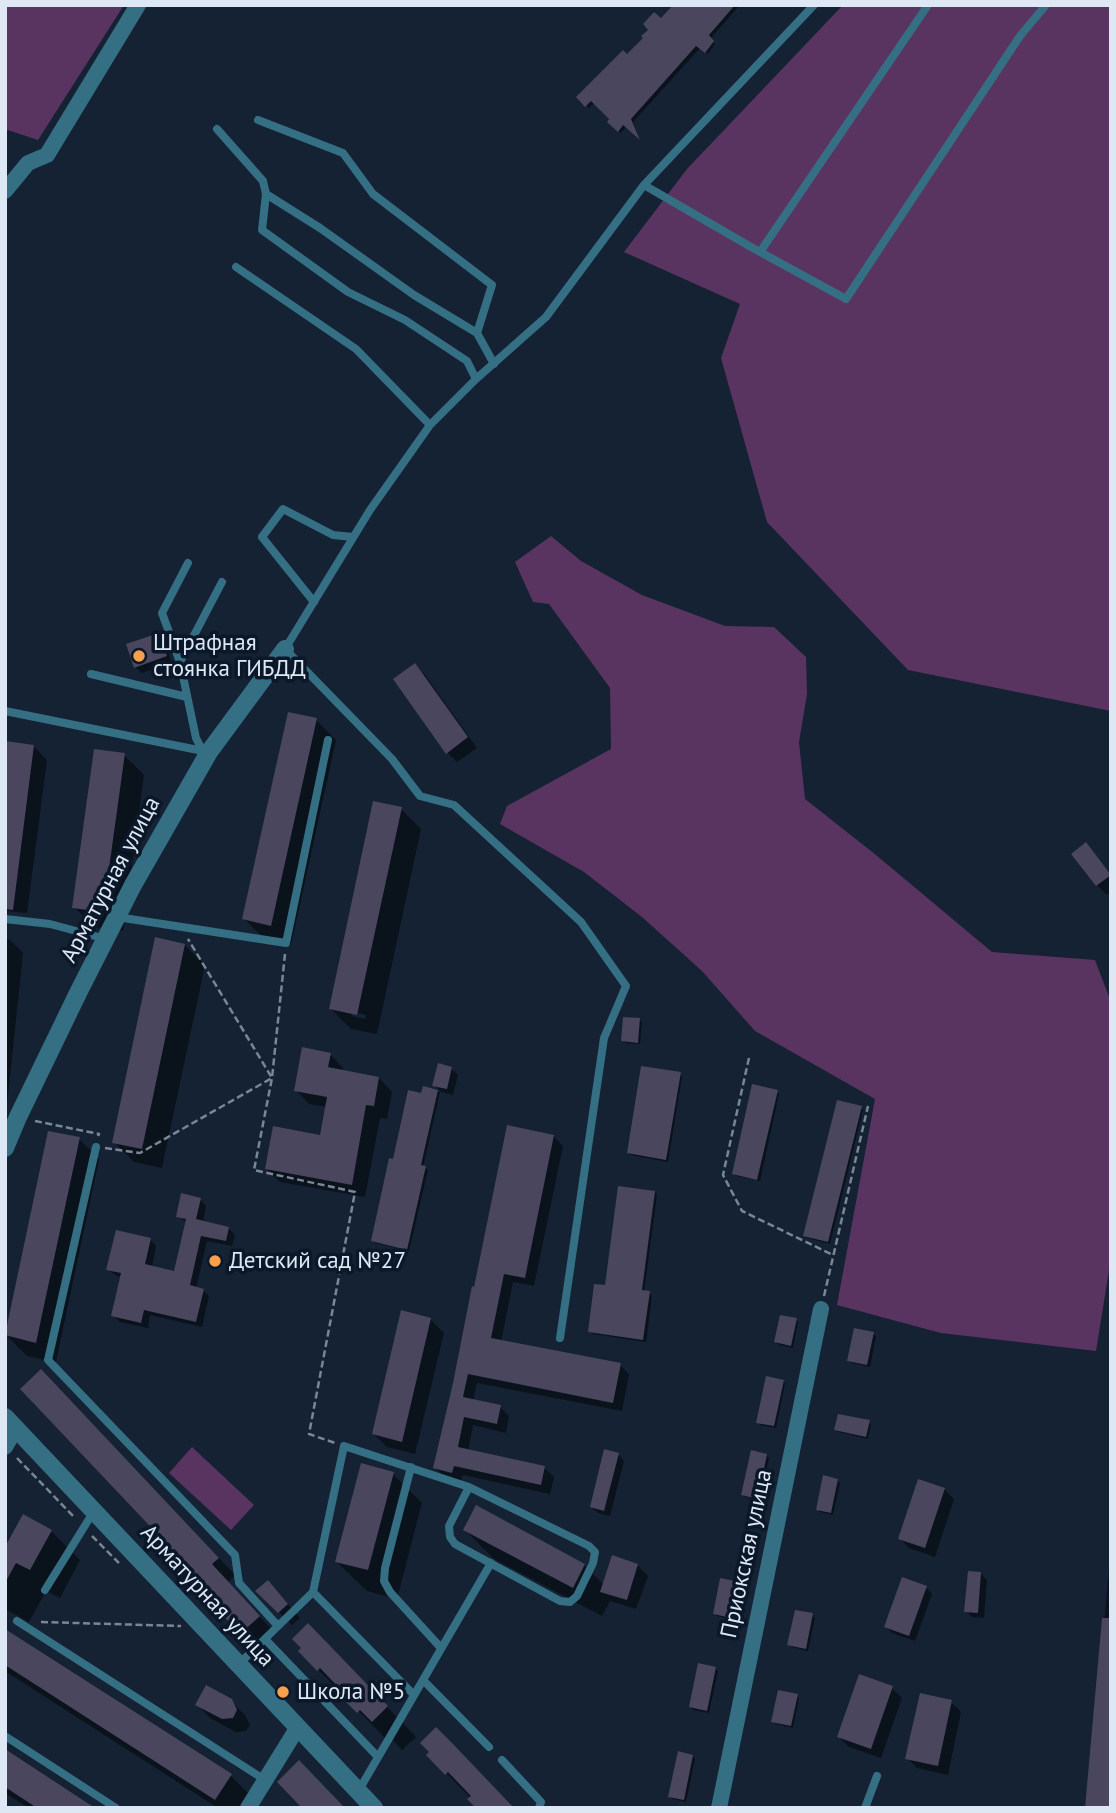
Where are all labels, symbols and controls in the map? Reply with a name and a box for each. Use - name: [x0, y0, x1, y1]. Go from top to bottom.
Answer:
- place label: Штрафная стоянка ГИБДД: [153, 629, 306, 683]
- marker: Штрафная стоянка ГИБДД: [131, 648, 147, 664]
- street label: Арматурная улица: [56, 792, 166, 968]
- place label: Детский сад №27: [229, 1247, 406, 1275]
- marker: Детский сад №27: [207, 1253, 223, 1269]
- street label: Приокская улица: [716, 1467, 778, 1641]
- street label: Арматурная улица: [134, 1519, 280, 1673]
- place label: Школа №5: [297, 1678, 405, 1706]
- marker: Школа №5: [275, 1684, 291, 1700]

